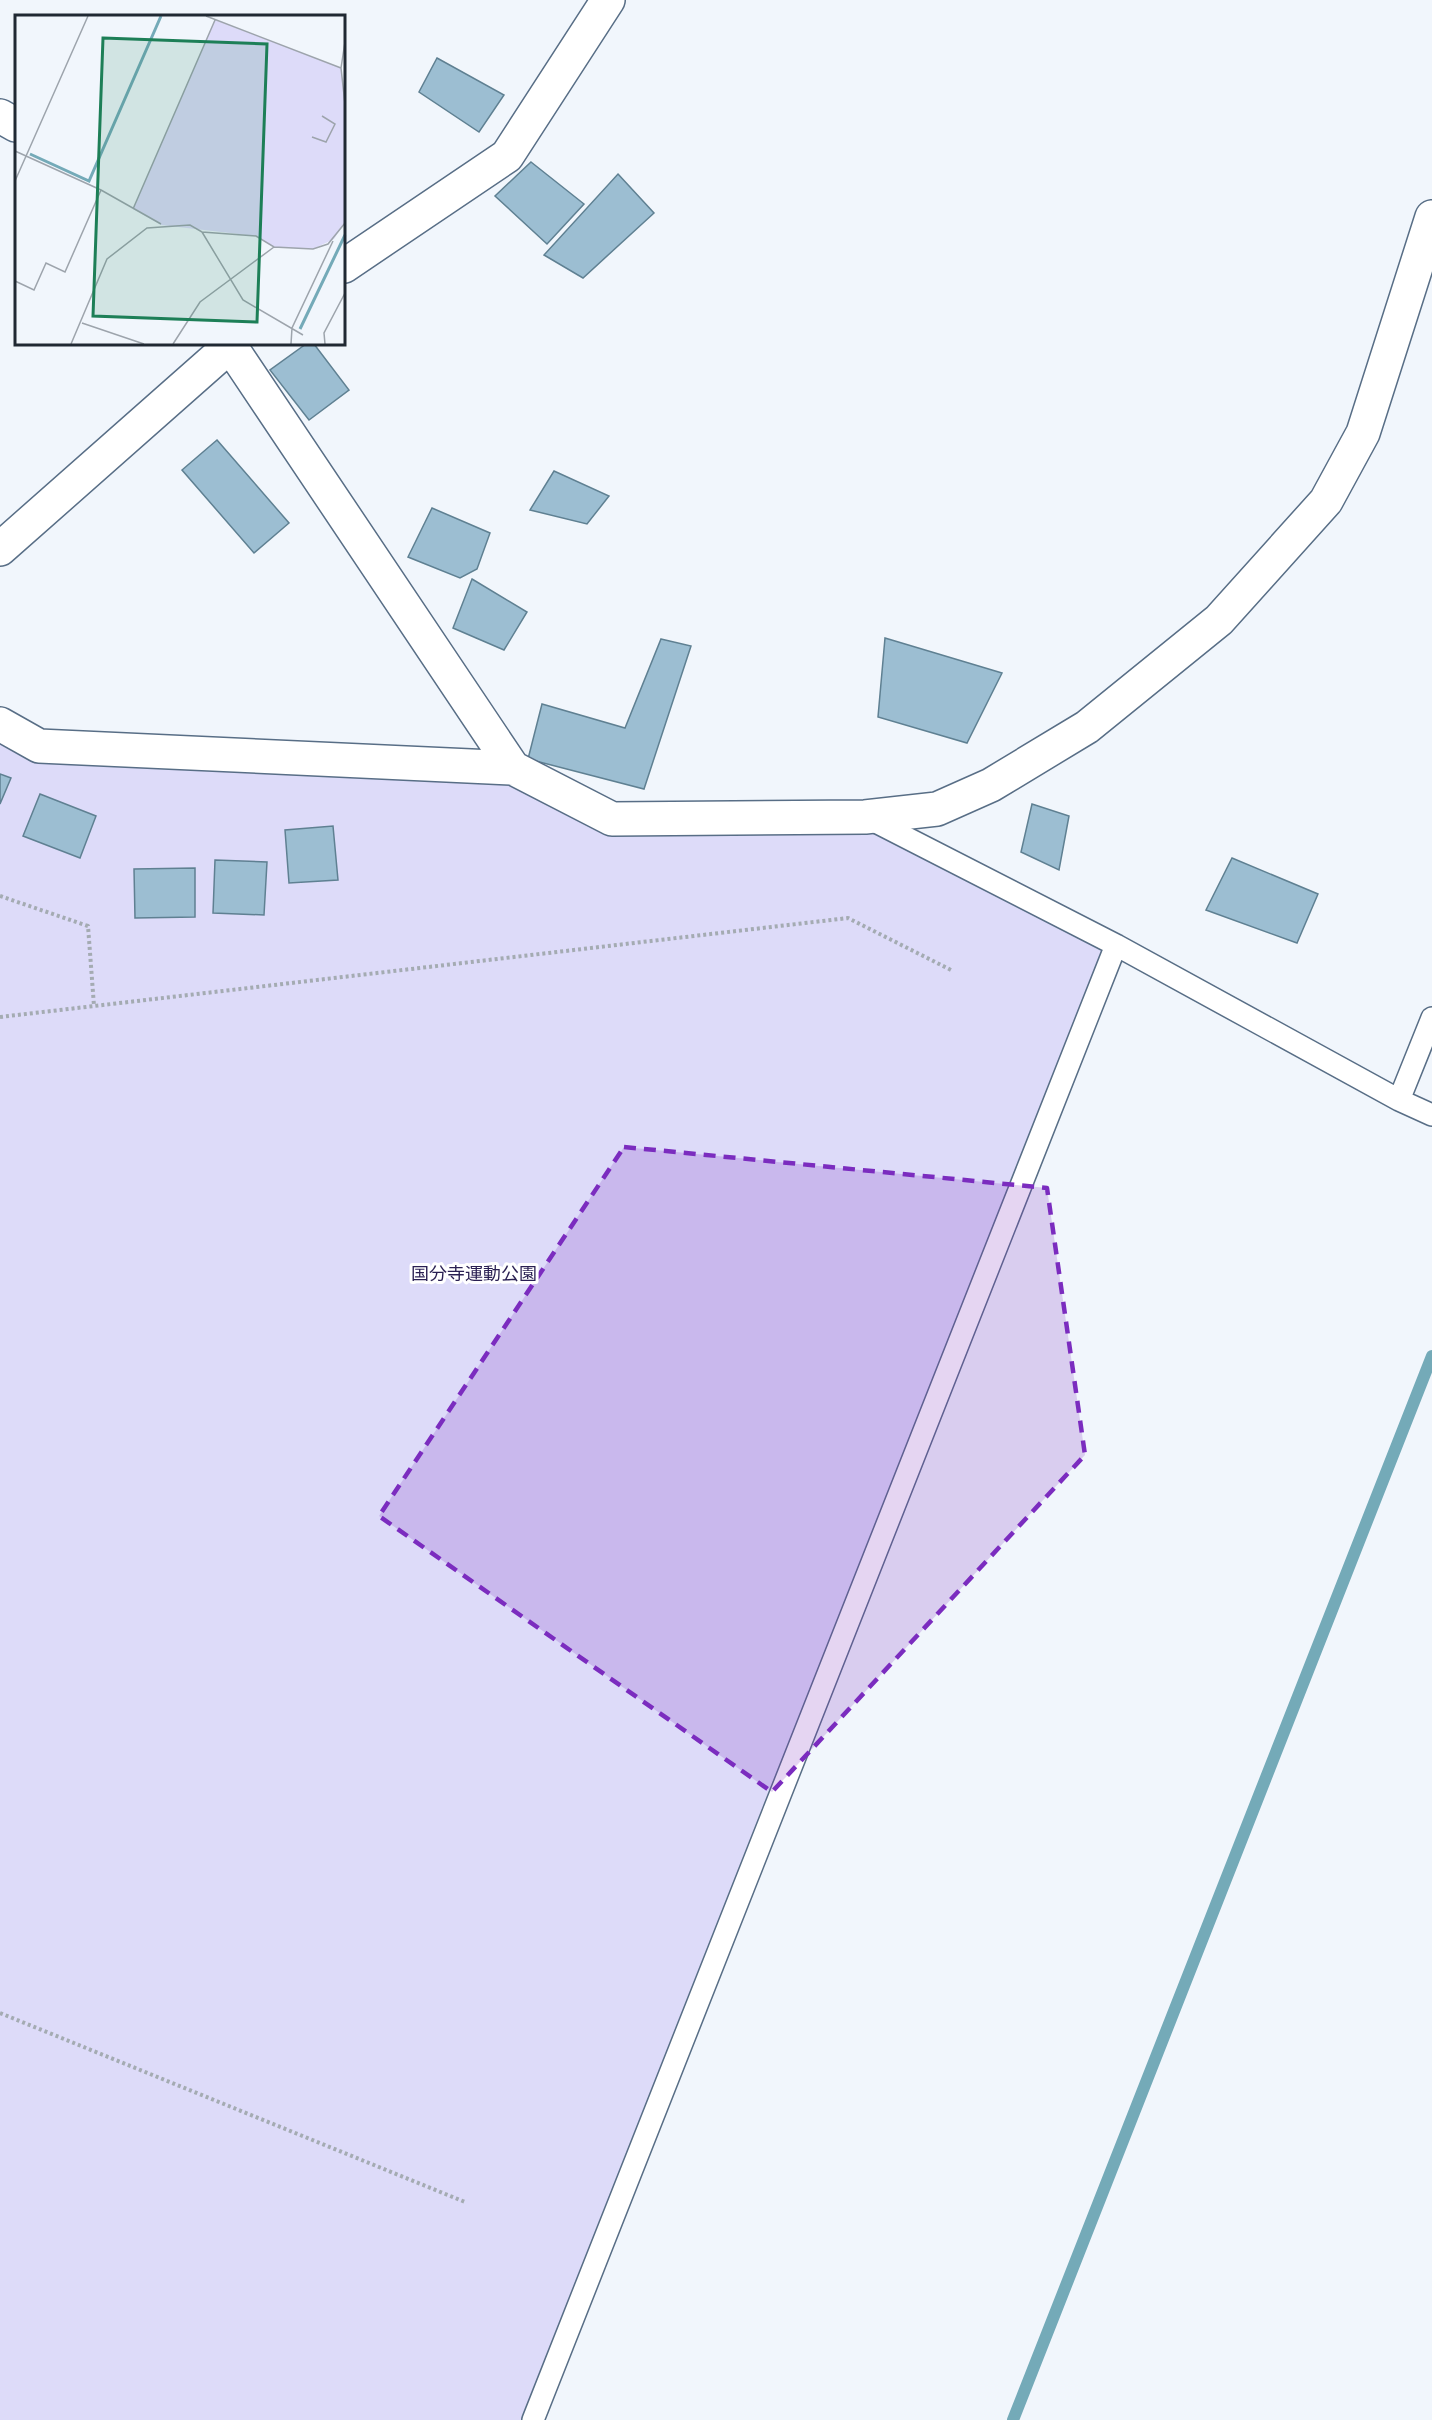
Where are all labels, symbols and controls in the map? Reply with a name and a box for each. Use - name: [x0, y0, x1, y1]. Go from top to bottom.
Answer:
- inset map: [15, 15, 345, 345]
- park label: 国分寺運動公園: [411, 1263, 537, 1283]

